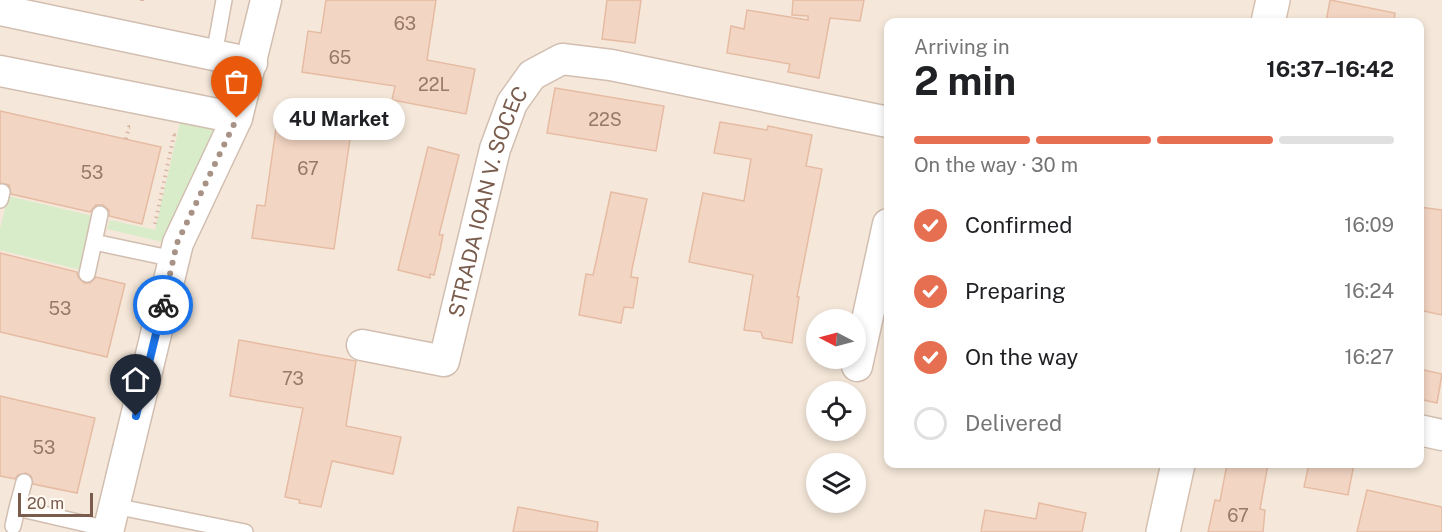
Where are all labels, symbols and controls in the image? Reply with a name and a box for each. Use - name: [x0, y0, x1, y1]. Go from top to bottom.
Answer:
- house number: 63: [394, 13, 416, 34]
- text: Arriving in: [914, 35, 1009, 59]
- house number: 65: [329, 47, 351, 68]
- pin: [211, 56, 262, 118]
- text: 16:37–16:42: [1266, 56, 1394, 82]
- text: 2 min: [914, 58, 1016, 104]
- icon: bag: [220, 65, 253, 98]
- house number: 22L: [418, 74, 450, 95]
- street label: STRADA IOAN V. SOCEC: [443, 81, 533, 319]
- callout: 4U Market: [273, 97, 405, 139]
- text: 4U Market: [289, 107, 389, 131]
- house number: 22S: [588, 109, 622, 130]
- text: On the way · 30 m: [914, 153, 1078, 177]
- house number: 67: [297, 158, 319, 179]
- house number: 53: [81, 162, 103, 183]
- icon: check: [914, 209, 947, 242]
- text: Confirmed: [965, 212, 1072, 238]
- text: 16:09: [1344, 213, 1394, 237]
- courier: [133, 275, 193, 335]
- icon: check: [914, 275, 947, 308]
- text: Preparing: [965, 278, 1066, 304]
- text: 16:24: [1344, 279, 1394, 303]
- icon: bike: [147, 289, 180, 322]
- house number: 53: [49, 298, 71, 319]
- north arrow: [806, 309, 866, 369]
- map controls: [806, 309, 866, 513]
- icon: check: [914, 341, 947, 374]
- text: On the way: [965, 344, 1078, 370]
- text: 16:27: [1345, 345, 1394, 369]
- pin: [110, 354, 161, 416]
- icon: home: [119, 363, 152, 396]
- house number: 73: [282, 368, 304, 389]
- button: locate: [806, 381, 866, 441]
- text: Delivered: [965, 410, 1062, 436]
- house number: 53: [33, 437, 55, 458]
- button: layers: [806, 453, 866, 513]
- scale bar: [18, 490, 93, 518]
- text: 20 m: [27, 494, 64, 513]
- house number: 67: [1227, 505, 1249, 526]

